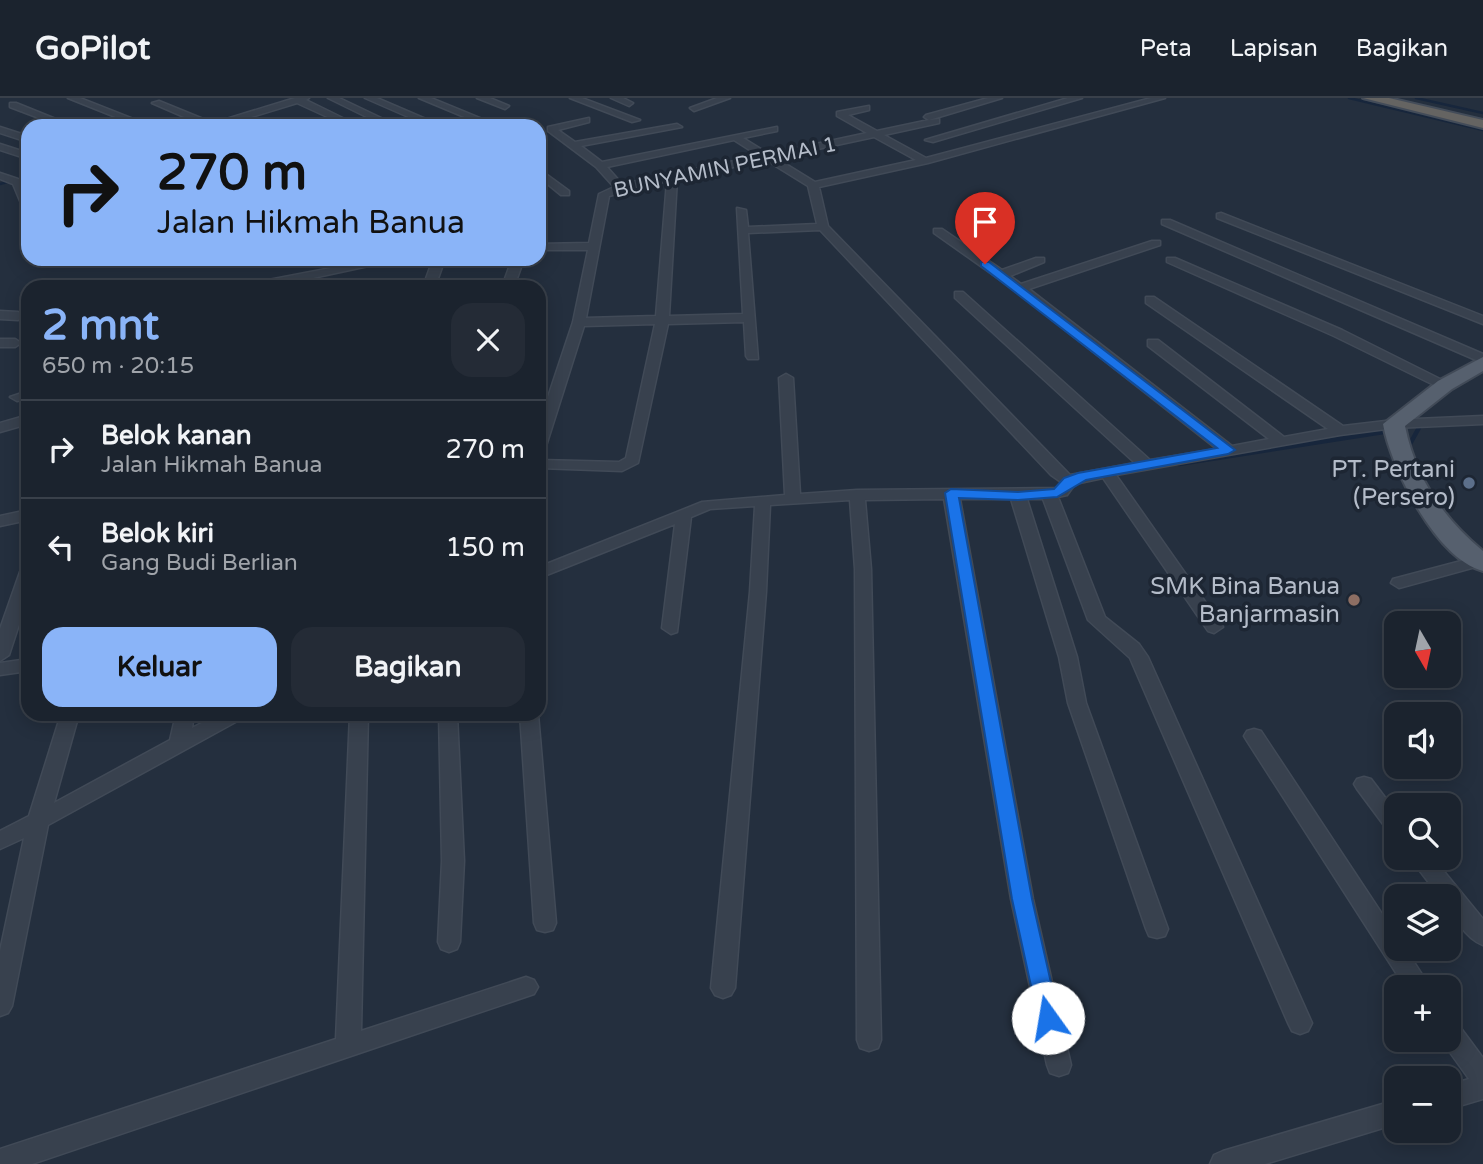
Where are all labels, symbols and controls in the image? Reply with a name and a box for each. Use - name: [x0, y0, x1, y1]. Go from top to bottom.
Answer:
- text: GoPilot: [35, 29, 150, 68]
- text: Peta: [1140, 34, 1192, 63]
- text: Lapisan: [1230, 34, 1318, 63]
- text: Bagikan: [1356, 34, 1448, 63]
- street label: BUNYAMIN PERMAI 1: [612, 132, 839, 203]
- text: 270 m: [157, 144, 307, 203]
- icon: right: [42, 147, 133, 238]
- pin: [955, 192, 1015, 264]
- icon: arrive: [966, 203, 1004, 241]
- text: Jalan Hikmah Banua: [157, 204, 465, 242]
- text: 2 mnt: [42, 300, 159, 351]
- button: close: [451, 303, 525, 377]
- text: 650 m · 20:15: [42, 352, 194, 380]
- text: Belok kanan: [101, 420, 252, 451]
- icon: right: [42, 430, 80, 468]
- text: 270 m: [445, 434, 525, 465]
- text: Jalan Hikmah Banua: [101, 451, 322, 479]
- place label: PT. Pertani (Persero): [1331, 455, 1455, 512]
- marker: PT. Pertani (Persero): [1461, 475, 1477, 491]
- text: Belok kiri: [101, 518, 214, 549]
- icon: left: [42, 528, 80, 566]
- text: 150 m: [445, 532, 525, 563]
- text: Gang Budi Berlian: [101, 549, 298, 577]
- place label: SMK Bina Banua Banjarmasin: [1150, 572, 1340, 629]
- marker: SMK Bina Banua Banjarmasin: [1346, 592, 1362, 608]
- north arrow: [1384, 611, 1461, 688]
- map controls: [1384, 611, 1461, 1143]
- button: Keluar: [42, 627, 277, 707]
- button: Bagikan: [291, 627, 525, 707]
- button: sound: [1384, 702, 1461, 779]
- button: search: [1384, 793, 1461, 870]
- button: layers: [1384, 884, 1461, 961]
- button: +: [1384, 975, 1461, 1052]
- position arrow: [1011, 981, 1085, 1055]
- button: −: [1384, 1066, 1461, 1143]

